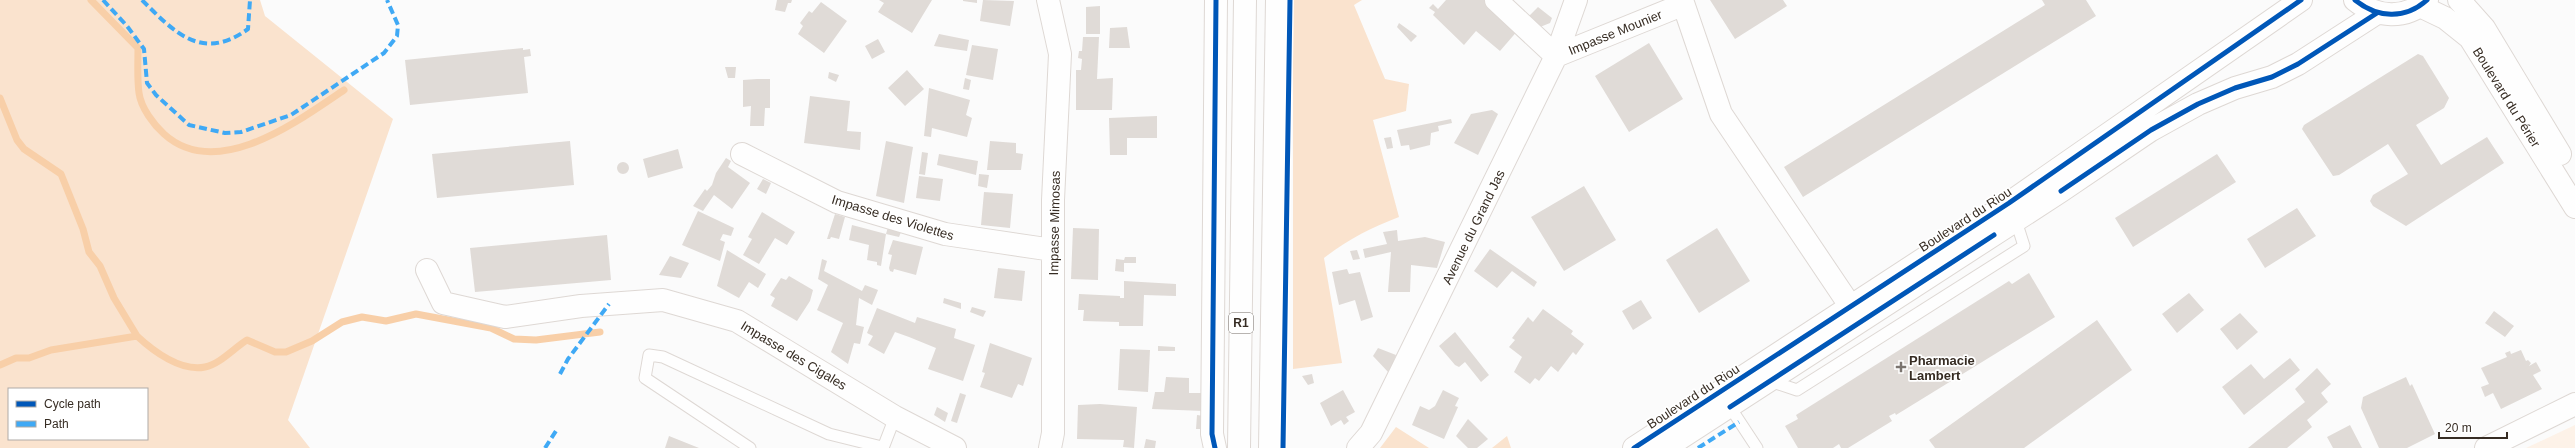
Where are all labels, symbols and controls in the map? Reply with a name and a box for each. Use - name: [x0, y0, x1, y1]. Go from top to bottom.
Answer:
- street label: Impasse Mounier: [1566, 7, 1665, 58]
- street label: Boulevard du Périer: [2470, 45, 2544, 151]
- street label: Avenue du Grand Jas: [1439, 167, 1508, 287]
- street label: Impasse Mimosas: [1046, 170, 1063, 276]
- street label: Boulevard du Riou: [1916, 184, 2014, 255]
- street label: Impasse des Violettes: [830, 192, 956, 243]
- road number: R1: [1229, 313, 1253, 333]
- street label: Impasse des Cigales: [738, 318, 850, 393]
- place label: Pharmacie Lambert: [1909, 353, 1975, 383]
- street label: Boulevard du Riou: [1644, 361, 1742, 432]
- marker: Pharmacie Lambert: [1896, 362, 1906, 372]
- legend: [8, 388, 148, 440]
- text: Cycle path: [44, 397, 101, 411]
- scale bar: [2439, 414, 2507, 440]
- text: Path: [44, 417, 69, 431]
- text: 20 m: [2445, 421, 2472, 435]

